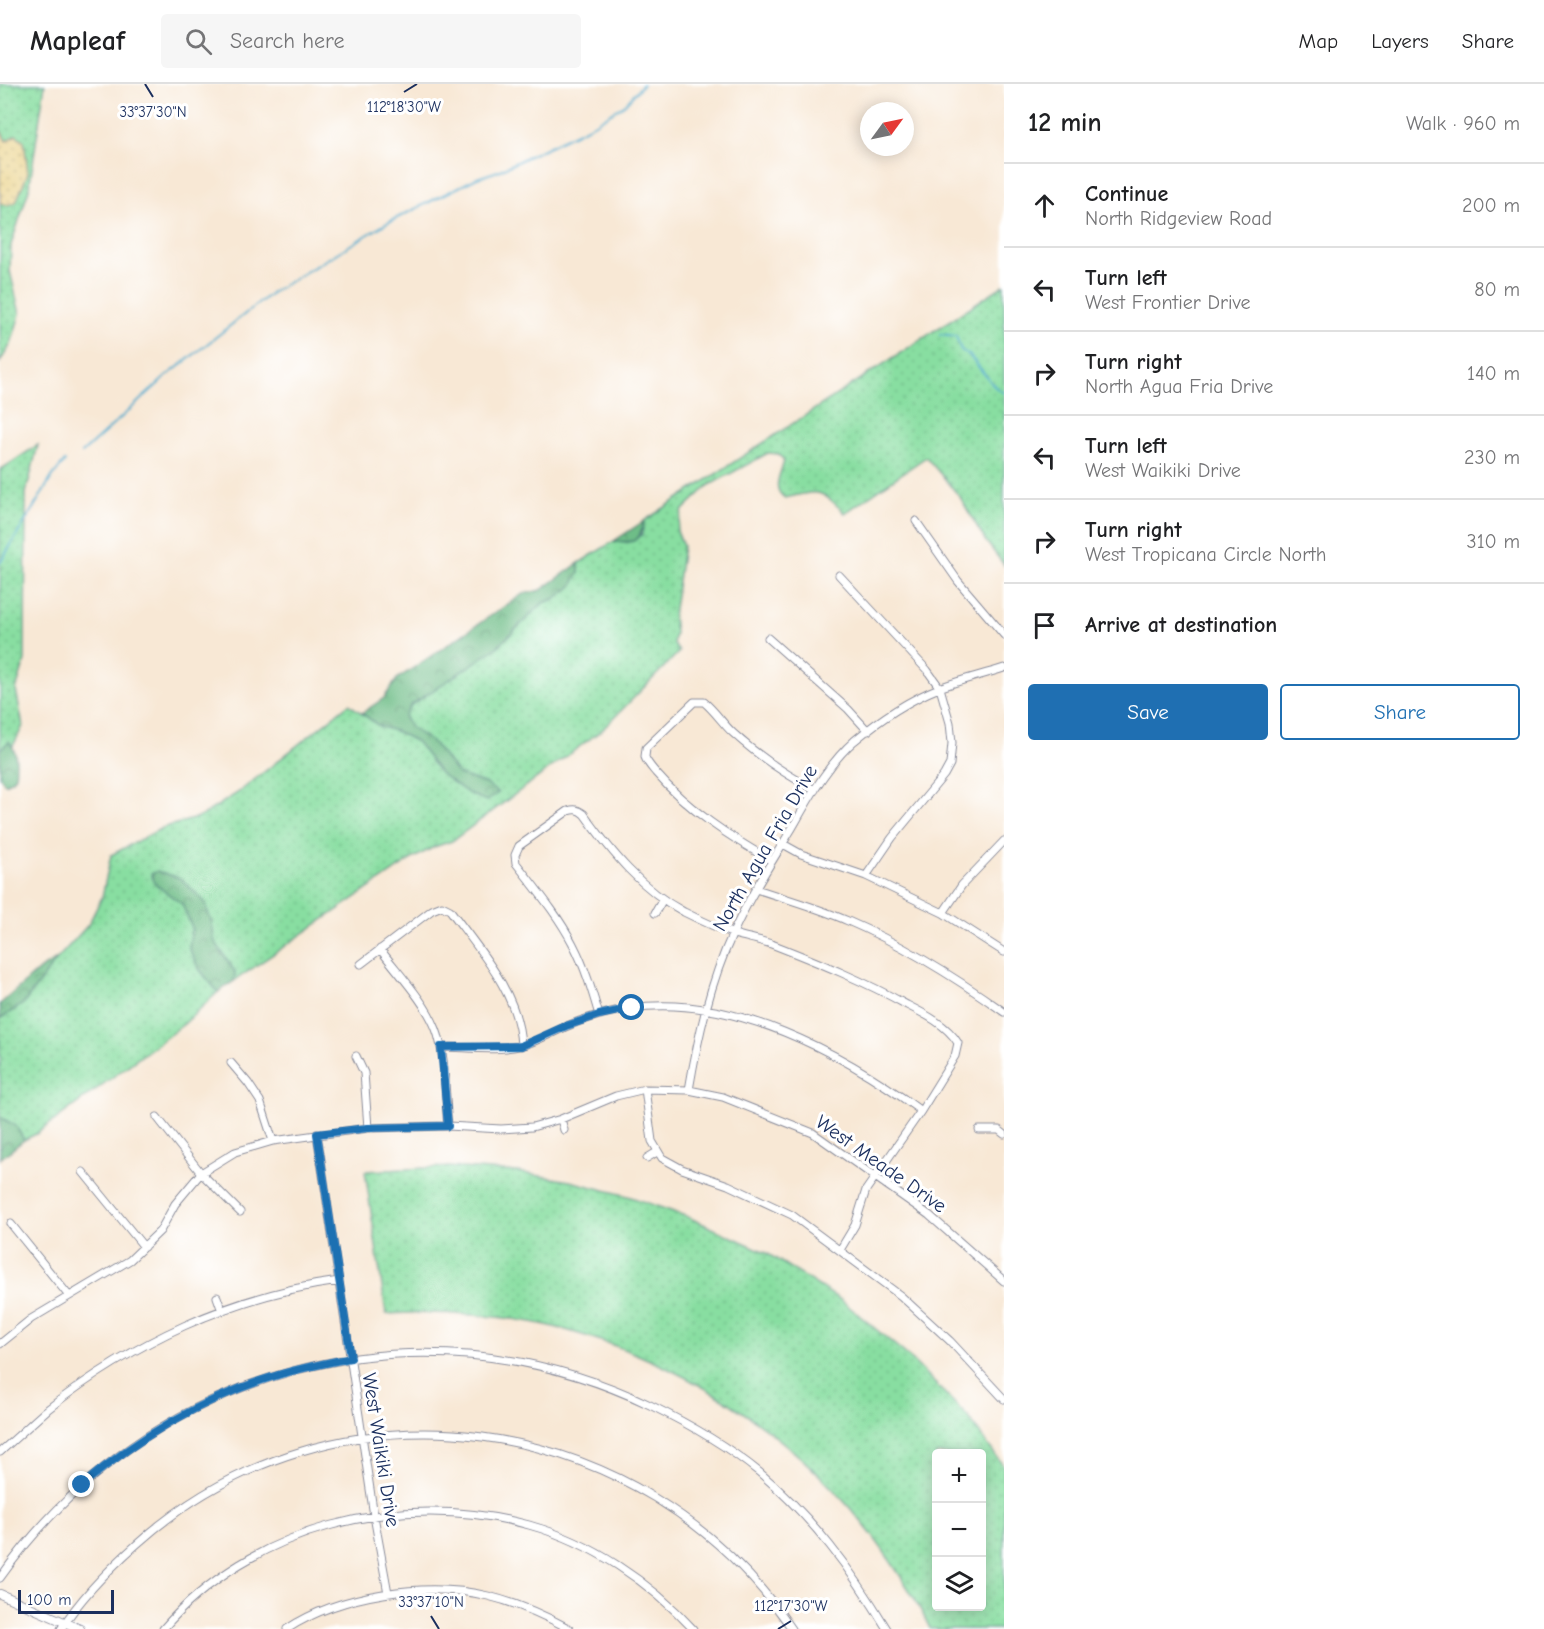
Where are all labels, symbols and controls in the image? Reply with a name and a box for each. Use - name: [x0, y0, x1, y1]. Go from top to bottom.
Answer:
- search box: [161, 14, 581, 68]
- text: Mapleaf: [30, 25, 125, 57]
- icon: search: [182, 25, 215, 58]
- text: Search here: [230, 28, 344, 54]
- text: Map: [1299, 29, 1338, 53]
- text: Layers: [1371, 29, 1429, 53]
- text: Share: [1462, 29, 1514, 53]
- text: 112°18'30"W: [367, 98, 441, 116]
- north arrow: [860, 102, 914, 156]
- text: 33°37'30"N: [119, 103, 187, 121]
- text: 12 min: [1028, 108, 1102, 138]
- text: Walk · 960 m: [1406, 112, 1520, 135]
- text: Continue: [1085, 181, 1168, 207]
- icon: ahead: [1028, 189, 1061, 222]
- text: 200 m: [1462, 194, 1520, 217]
- text: North Ridgeview Road: [1085, 207, 1272, 230]
- text: Turn left: [1085, 265, 1167, 291]
- icon: left: [1028, 273, 1061, 306]
- text: 80 m: [1474, 278, 1520, 301]
- text: West Frontier Drive: [1085, 291, 1250, 314]
- text: Turn right: [1085, 349, 1182, 375]
- icon: right: [1028, 357, 1061, 390]
- text: 140 m: [1467, 362, 1520, 385]
- text: North Agua Fria Drive: [1085, 375, 1273, 398]
- text: Turn left: [1085, 433, 1167, 459]
- icon: left: [1028, 441, 1061, 474]
- text: 230 m: [1464, 446, 1520, 469]
- text: West Waikiki Drive: [1085, 459, 1241, 482]
- text: Turn right: [1085, 517, 1182, 543]
- icon: right: [1028, 525, 1061, 558]
- text: 310 m: [1467, 530, 1520, 553]
- text: West Tropicana Circle North: [1085, 543, 1327, 566]
- icon: arrive: [1028, 609, 1061, 642]
- text: Arrive at destination: [1085, 612, 1277, 638]
- button: Save: [1028, 684, 1268, 740]
- button: Share: [1280, 684, 1520, 740]
- street label: North Agua Fria Drive: [708, 761, 822, 935]
- route start: [618, 994, 644, 1020]
- street label: West Meade Drive: [811, 1110, 951, 1218]
- street label: West Waikiki Drive: [357, 1371, 405, 1529]
- map controls: [932, 1449, 986, 1611]
- button: +: [932, 1449, 986, 1503]
- route end: [68, 1471, 94, 1497]
- button: −: [932, 1503, 986, 1557]
- button: layers: [932, 1557, 986, 1611]
- scale bar: [18, 1587, 114, 1614]
- text: 100 m: [27, 1591, 71, 1609]
- text: 33°37'10"N: [398, 1593, 464, 1611]
- text: 112°17'30"W: [754, 1597, 828, 1615]

